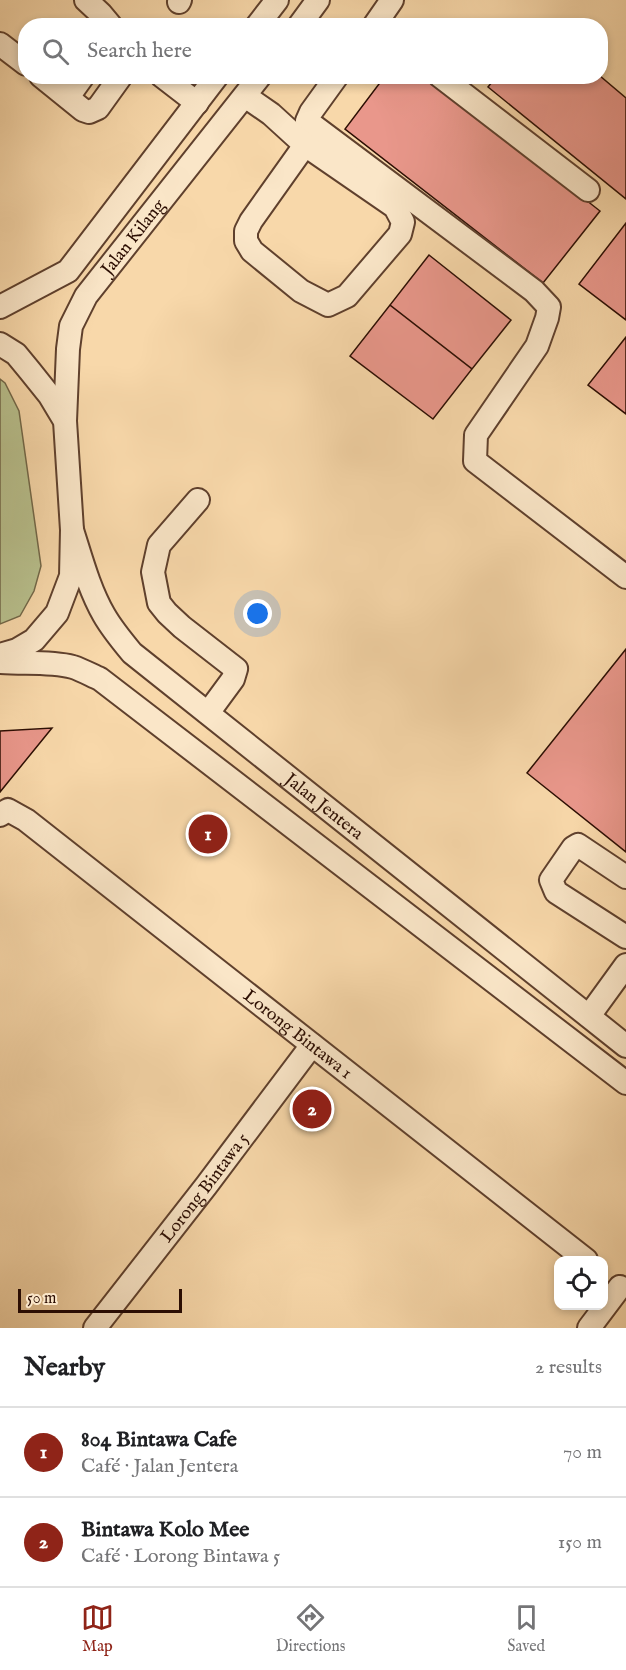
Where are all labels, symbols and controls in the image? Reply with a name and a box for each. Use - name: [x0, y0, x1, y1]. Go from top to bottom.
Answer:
- search box: [18, 18, 608, 84]
- icon: search: [39, 35, 72, 68]
- text: Search here: [87, 37, 192, 65]
- street label: Jalan Kilang: [95, 195, 171, 282]
- your location: [243, 599, 272, 628]
- street label: Jalan Jentera: [278, 768, 368, 846]
- pin: 1: [188, 812, 228, 856]
- street label: Lorong Bintawa 1: [238, 985, 356, 1085]
- pin: 2: [292, 1086, 332, 1132]
- street label: Lorong Bintawa 5: [156, 1129, 255, 1248]
- map controls: [554, 1256, 608, 1310]
- button: locate: [554, 1256, 608, 1310]
- scale bar: [18, 1286, 182, 1314]
- text: 50 m: [27, 1289, 56, 1309]
- text: Nearby: [24, 1351, 105, 1384]
- text: 2 results: [535, 1355, 602, 1380]
- text: 804 Bintawa Cafe: [81, 1426, 237, 1454]
- text: 1: [40, 1440, 47, 1465]
- text: 70 m: [563, 1440, 602, 1465]
- text: Café · Jalan Jentera: [81, 1454, 238, 1479]
- text: Bintawa Kolo Mee: [81, 1516, 249, 1544]
- text: 2: [39, 1530, 48, 1555]
- text: 150 m: [558, 1530, 602, 1555]
- text: Café · Lorong Bintawa 5: [81, 1544, 280, 1569]
- tab: Map: [81, 1601, 114, 1657]
- tab: Directions: [276, 1601, 345, 1657]
- tab: Saved: [507, 1601, 545, 1657]

